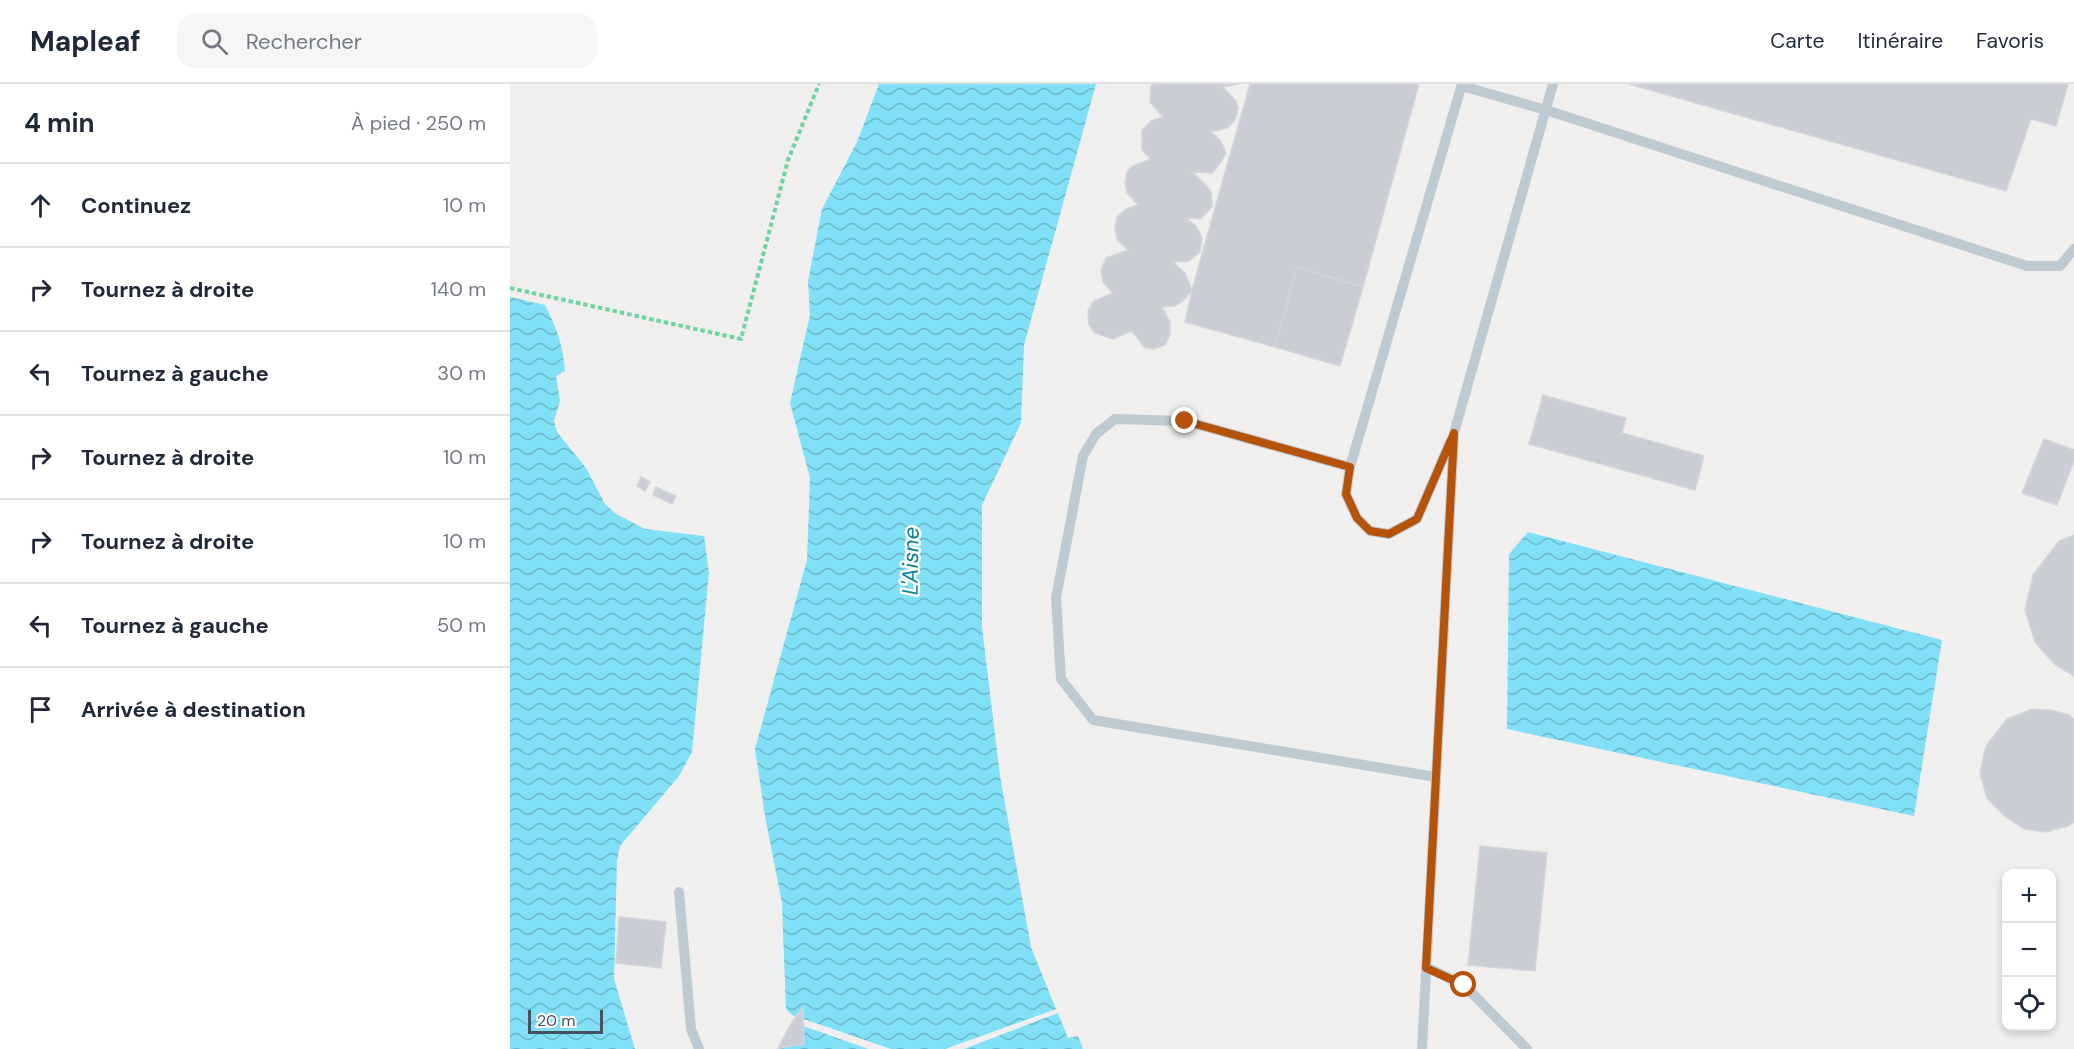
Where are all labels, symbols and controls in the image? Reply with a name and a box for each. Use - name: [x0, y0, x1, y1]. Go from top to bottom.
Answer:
- search box: [177, 14, 597, 68]
- text: Mapleaf: [30, 23, 141, 60]
- icon: search: [198, 25, 231, 58]
- text: Rechercher: [246, 27, 362, 56]
- text: Carte: [1770, 27, 1824, 55]
- text: Itinéraire: [1857, 27, 1943, 55]
- text: Favoris: [1976, 27, 2044, 55]
- text: 4 min: [24, 106, 95, 140]
- text: À pied · 250 m: [351, 110, 486, 136]
- icon: ahead: [24, 189, 57, 222]
- text: Continuez: [81, 191, 191, 220]
- text: 10 m: [443, 192, 486, 218]
- icon: right: [24, 273, 57, 306]
- text: Tournez à droite: [81, 275, 254, 304]
- text: 140 m: [431, 276, 486, 302]
- icon: left: [24, 357, 57, 390]
- text: Tournez à gauche: [81, 359, 269, 388]
- text: 30 m: [437, 360, 486, 386]
- route end: [1171, 407, 1197, 433]
- icon: right: [24, 441, 57, 474]
- text: Tournez à droite: [81, 443, 254, 472]
- text: 10 m: [443, 444, 486, 470]
- icon: right: [24, 525, 57, 558]
- text: Tournez à droite: [81, 527, 254, 556]
- water label: L'Aisne: [895, 527, 926, 595]
- text: 10 m: [443, 528, 486, 554]
- icon: left: [24, 609, 57, 642]
- text: Tournez à gauche: [81, 611, 269, 640]
- text: 50 m: [437, 612, 486, 638]
- icon: arrive: [24, 693, 57, 726]
- text: Arrivée à destination: [81, 695, 306, 724]
- map controls: [2002, 869, 2056, 1031]
- button: +: [2002, 869, 2056, 923]
- button: −: [2002, 923, 2056, 977]
- route start: [1450, 971, 1476, 997]
- button: locate: [2002, 977, 2056, 1031]
- scale bar: [528, 1007, 603, 1034]
- text: 20 m: [537, 1010, 576, 1031]

